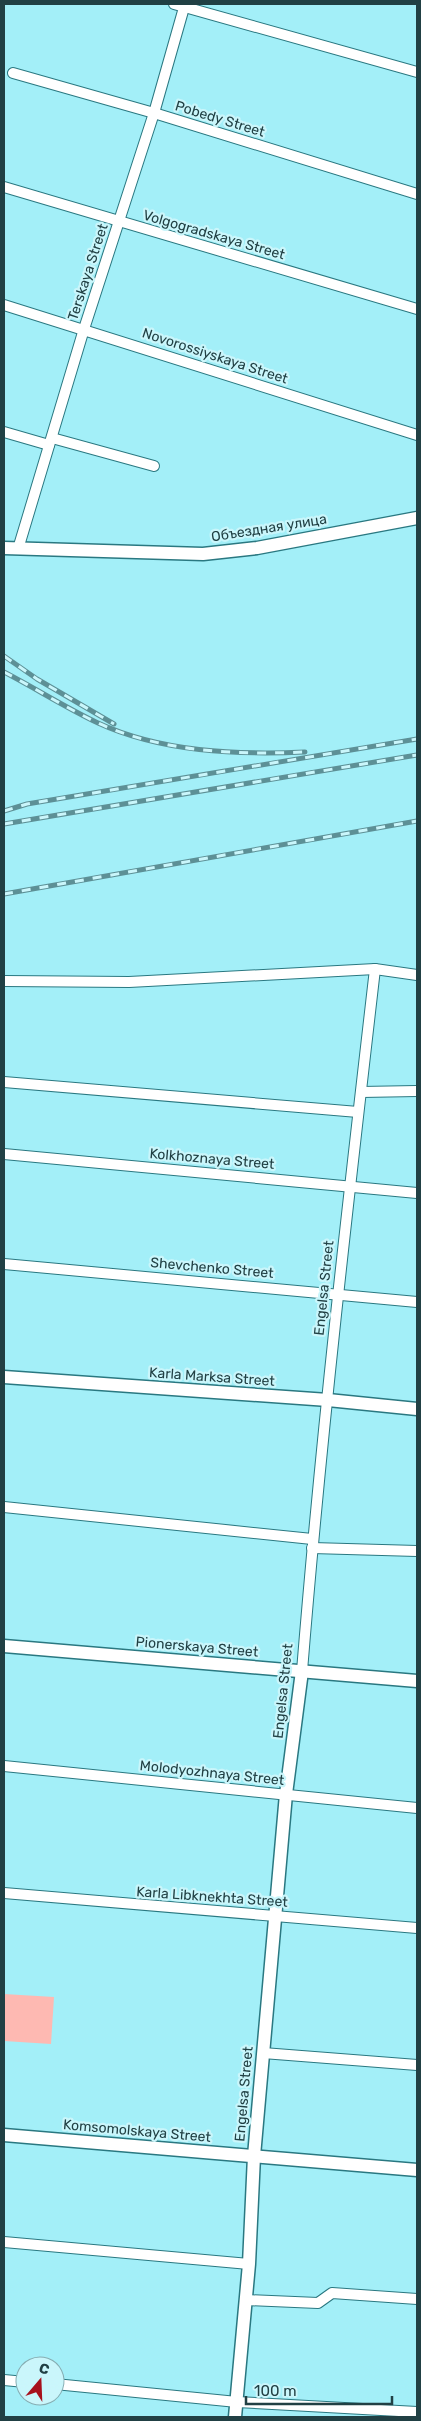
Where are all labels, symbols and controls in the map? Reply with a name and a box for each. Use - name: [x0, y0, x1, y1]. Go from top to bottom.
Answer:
- street label: Pobedy Street: [173, 97, 267, 141]
- street label: Volgogradskaya Street: [141, 207, 287, 264]
- street label: Terskaya Street: [64, 221, 112, 323]
- street label: Novorossiyskaya Street: [140, 324, 291, 388]
- street label: Объездная улица: [210, 510, 328, 546]
- street label: Kolkhoznaya Street: [149, 1145, 276, 1173]
- street label: Engelsa Street: [311, 1239, 337, 1336]
- street label: Shevchenko Street: [150, 1254, 275, 1282]
- street label: Karla Marksa Street: [149, 1364, 276, 1390]
- street label: Pionerskaya Street: [135, 1633, 259, 1661]
- street label: Engelsa Street: [270, 1642, 296, 1739]
- street label: Molodyozhnaya Street: [139, 1757, 286, 1789]
- street label: Karla Libknekhta Street: [136, 1883, 289, 1911]
- street label: Engelsa Street: [231, 2045, 257, 2142]
- street label: Komsomolskaya Street: [62, 2116, 212, 2146]
- north arrow: [15, 2356, 65, 2406]
- text: С: [37, 2360, 52, 2379]
- scale bar: [246, 2374, 392, 2406]
- text: 100 m: [254, 2382, 296, 2400]

